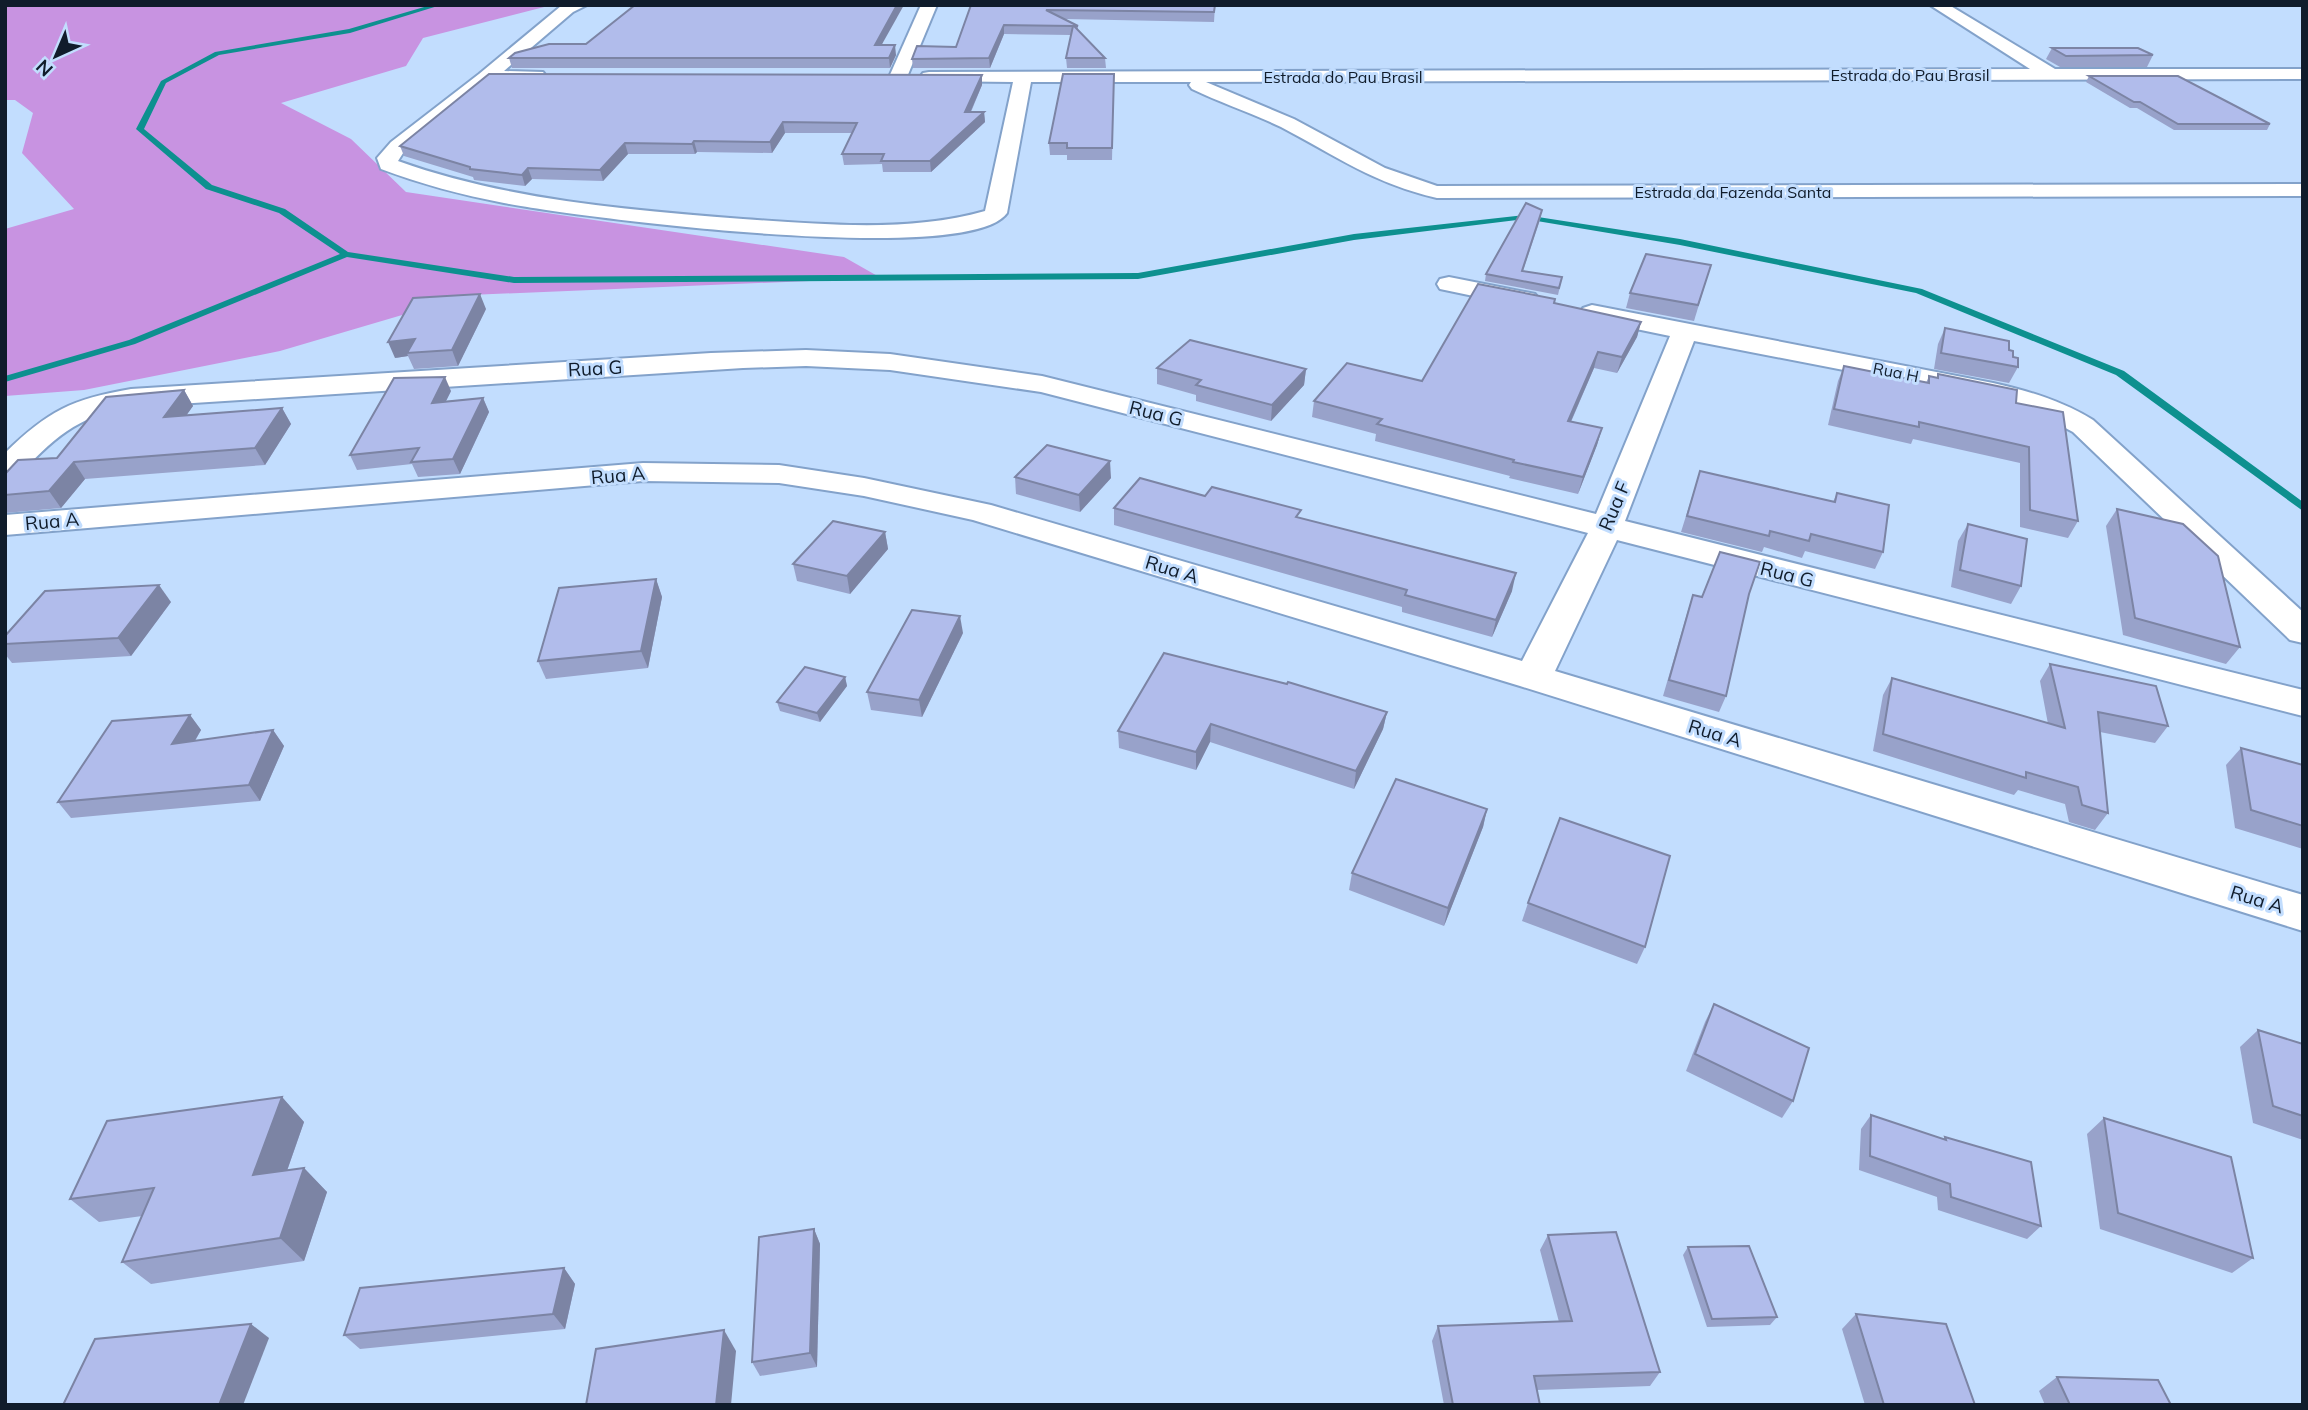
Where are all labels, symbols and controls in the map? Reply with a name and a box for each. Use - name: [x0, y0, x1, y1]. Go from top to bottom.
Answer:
- north arrow: [21, 21, 91, 91]
- text: N: [31, 55, 58, 82]
- street label: Estrada do Pau Brasil: [1830, 65, 1990, 85]
- street label: Estrada do Pau Brasil: [1263, 67, 1423, 87]
- street label: Estrada da Fazenda Santa: [1635, 182, 1831, 202]
- street label: Rua G: [567, 355, 623, 381]
- street label: Rua H: [1871, 358, 1921, 386]
- street label: Rua G: [1127, 395, 1185, 431]
- street label: Rua A: [590, 461, 646, 489]
- street label: Rua F: [1593, 477, 1635, 534]
- street label: Rua A: [24, 507, 80, 535]
- street label: Rua A: [1142, 550, 1202, 588]
- street label: Rua G: [1758, 556, 1816, 592]
- street label: Rua A: [1685, 714, 1745, 752]
- street label: Rua A: [2227, 880, 2287, 918]

